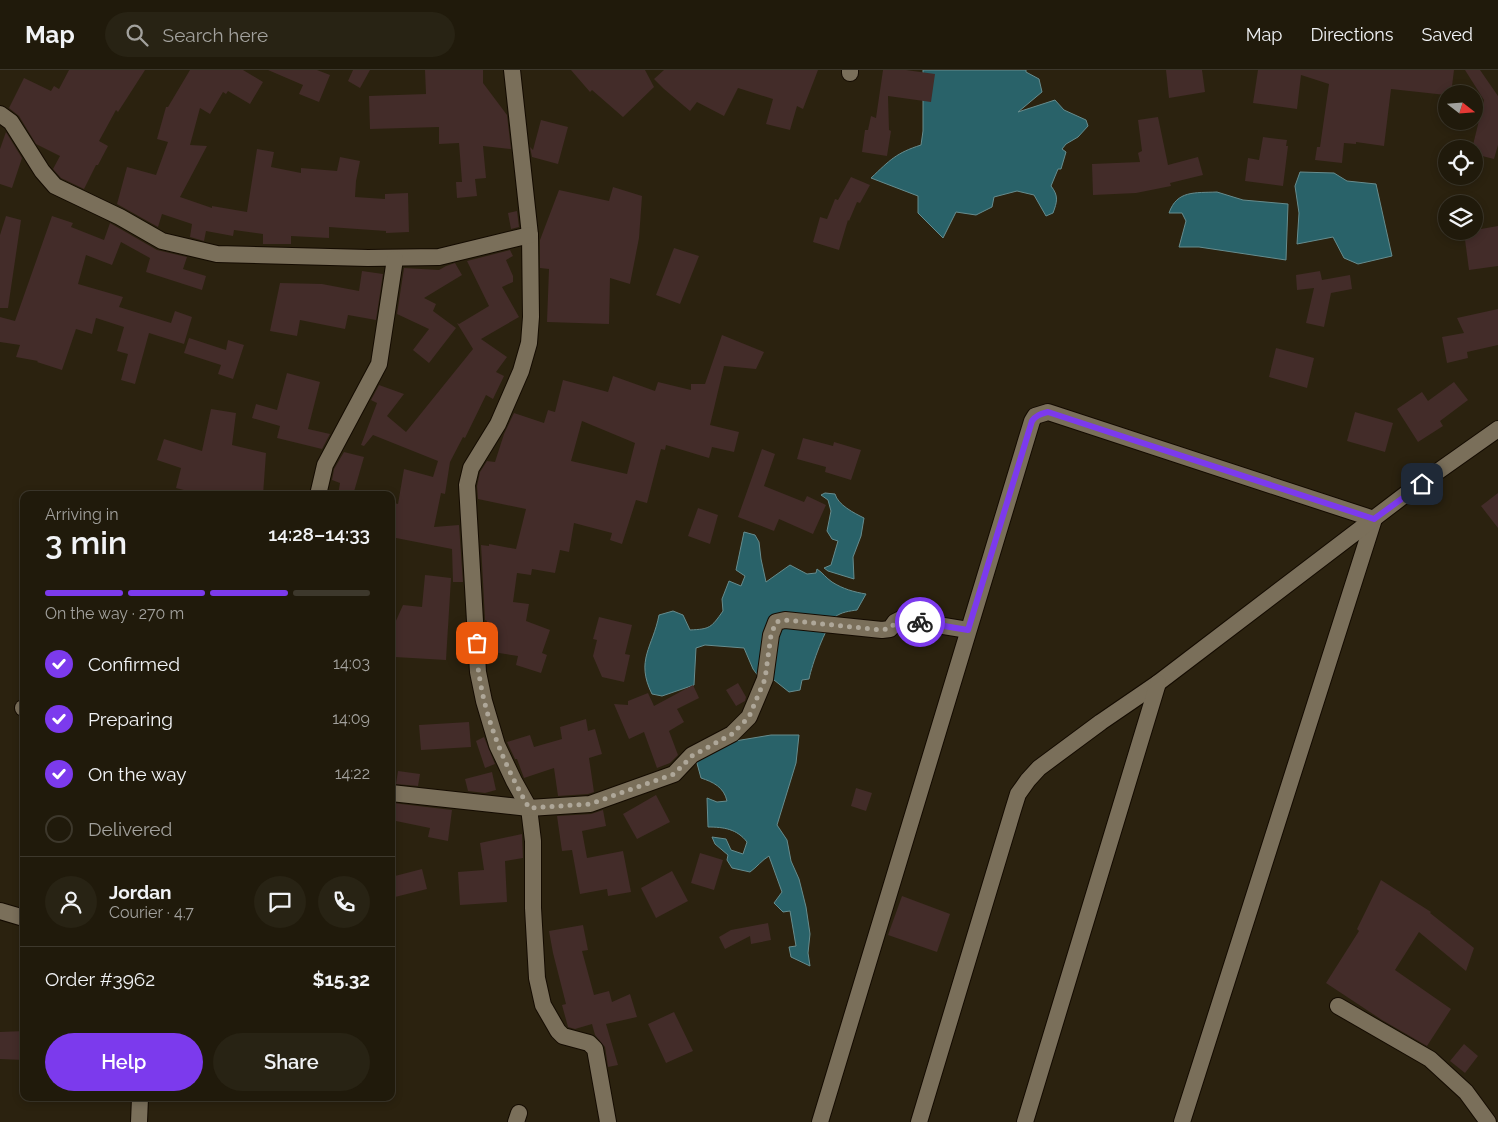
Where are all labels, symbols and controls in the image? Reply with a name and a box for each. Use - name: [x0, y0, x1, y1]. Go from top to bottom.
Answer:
- search box: [105, 12, 455, 57]
- text: Map: [25, 20, 75, 49]
- icon: search: [123, 21, 151, 49]
- text: Search here: [163, 24, 268, 46]
- text: Map: [1246, 24, 1282, 45]
- text: Directions: [1310, 24, 1394, 45]
- text: Saved: [1422, 24, 1473, 45]
- north arrow: [1438, 85, 1482, 130]
- map controls: [1438, 85, 1483, 240]
- button: locate: [1438, 140, 1483, 185]
- button: layers: [1438, 195, 1483, 240]
- pin: [1401, 463, 1443, 505]
- icon: home: [1408, 470, 1436, 498]
- text: Arriving in: [45, 505, 119, 524]
- text: 14:28–14:33: [268, 523, 370, 545]
- text: 3 min: [45, 524, 127, 561]
- courier: [895, 597, 945, 647]
- text: On the way · 270 m: [45, 604, 184, 623]
- icon: bike: [906, 608, 934, 636]
- pin: [456, 622, 498, 664]
- icon: bag: [463, 629, 491, 657]
- icon: check: [45, 650, 73, 678]
- text: Confirmed: [88, 653, 180, 675]
- text: 14:03: [333, 654, 370, 673]
- icon: check: [45, 705, 73, 733]
- text: Preparing: [88, 708, 173, 730]
- text: 14:09: [332, 709, 370, 728]
- icon: check: [45, 760, 73, 788]
- text: On the way: [88, 763, 187, 785]
- text: 14:22: [335, 764, 370, 783]
- text: Delivered: [88, 818, 172, 840]
- button: person: [45, 876, 97, 928]
- button: chat: [254, 876, 306, 928]
- button: phone: [318, 876, 370, 928]
- text: Jordan: [109, 881, 172, 903]
- text: Courier · 4.7: [109, 903, 194, 922]
- text: Order #3962: [45, 968, 155, 990]
- text: $15.32: [312, 968, 370, 990]
- button: Help: [45, 1033, 203, 1091]
- button: Share: [213, 1033, 370, 1091]

